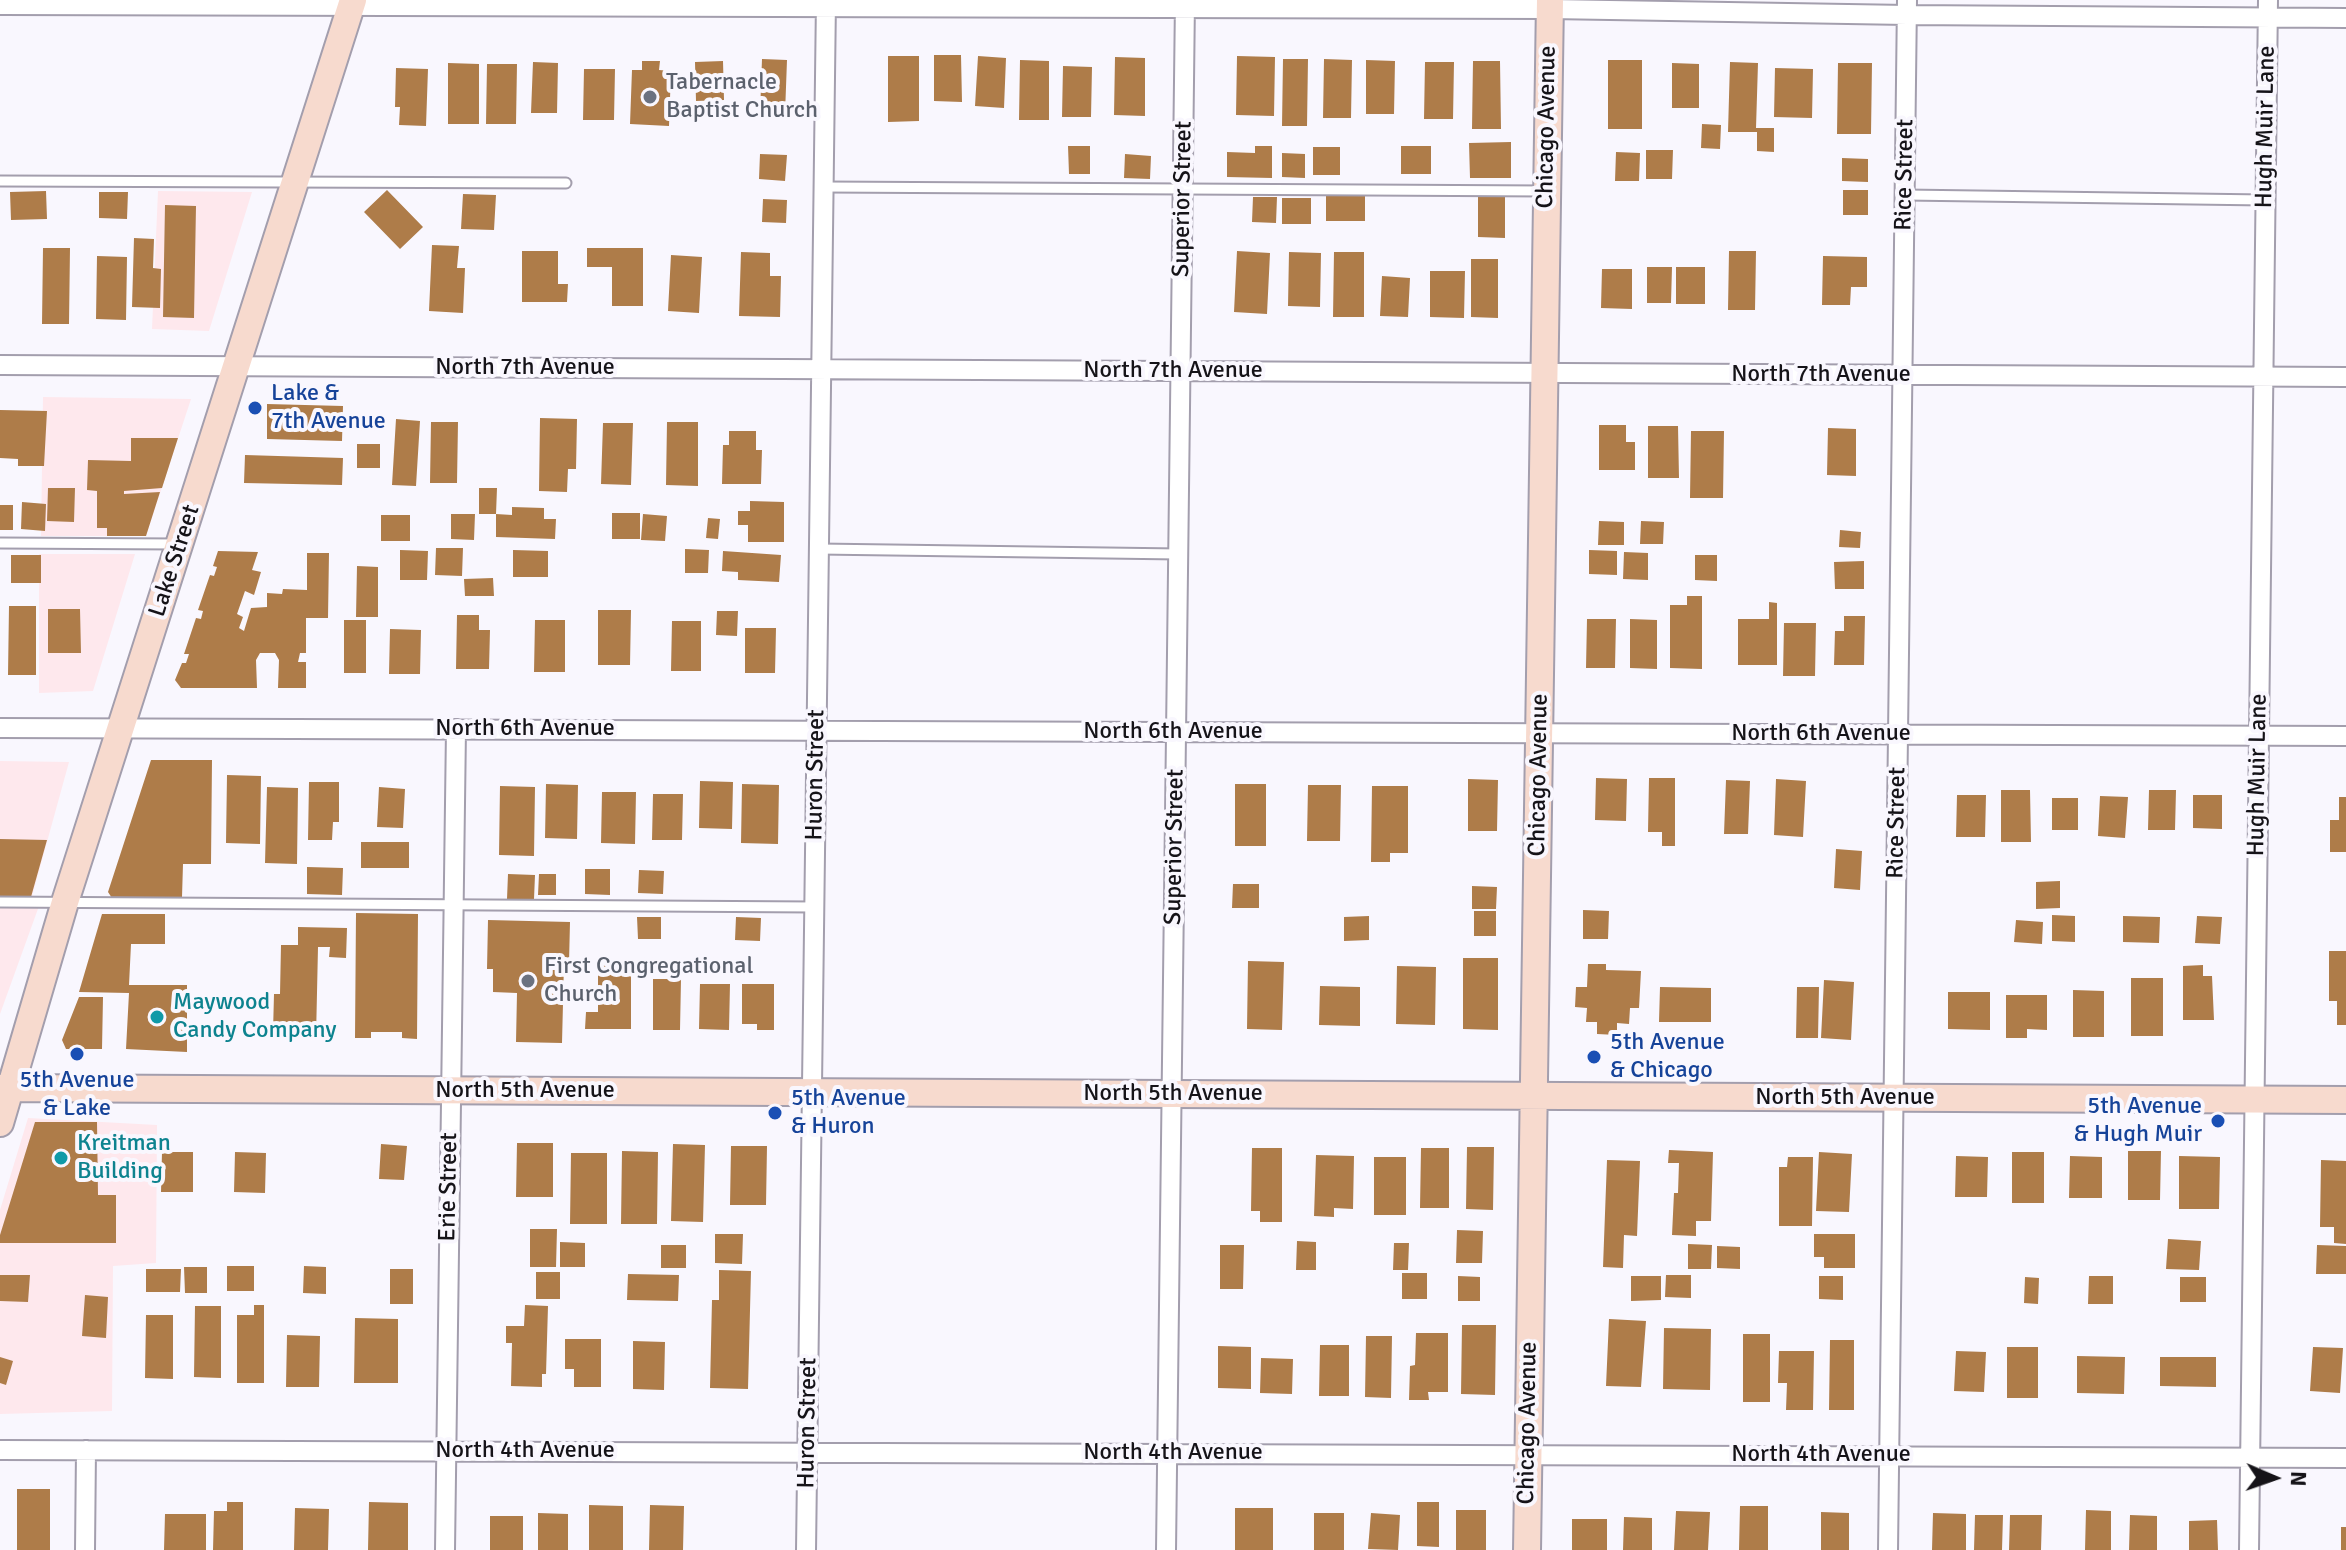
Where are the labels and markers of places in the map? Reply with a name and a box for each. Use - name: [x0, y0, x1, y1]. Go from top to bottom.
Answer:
- place label: Tabernacle Baptist Church: [666, 69, 818, 125]
- marker: Tabernacle Baptist Church: [641, 88, 659, 106]
- place label: Lake & 7th Avenue: [271, 380, 386, 436]
- marker: Lake & 7th Avenue: [246, 399, 264, 417]
- place label: First Congregational Church: [544, 953, 753, 1009]
- marker: First Congregational Church: [519, 972, 537, 990]
- place label: Maywood Candy Company: [173, 989, 337, 1045]
- marker: Maywood Candy Company: [148, 1008, 166, 1026]
- place label: 5th Avenue & Chicago: [1610, 1029, 1725, 1085]
- marker: 5th Avenue & Lake: [68, 1045, 86, 1063]
- marker: 5th Avenue & Chicago: [1585, 1048, 1603, 1066]
- place label: 5th Avenue & Lake: [20, 1067, 134, 1123]
- place label: 5th Avenue & Huron: [791, 1085, 906, 1141]
- place label: 5th Avenue & Hugh Muir: [2074, 1093, 2202, 1149]
- marker: 5th Avenue & Huron: [766, 1104, 784, 1122]
- marker: 5th Avenue & Hugh Muir: [2209, 1112, 2227, 1130]
- place label: Kreitman Building: [77, 1130, 171, 1186]
- marker: Kreitman Building: [52, 1149, 70, 1167]

